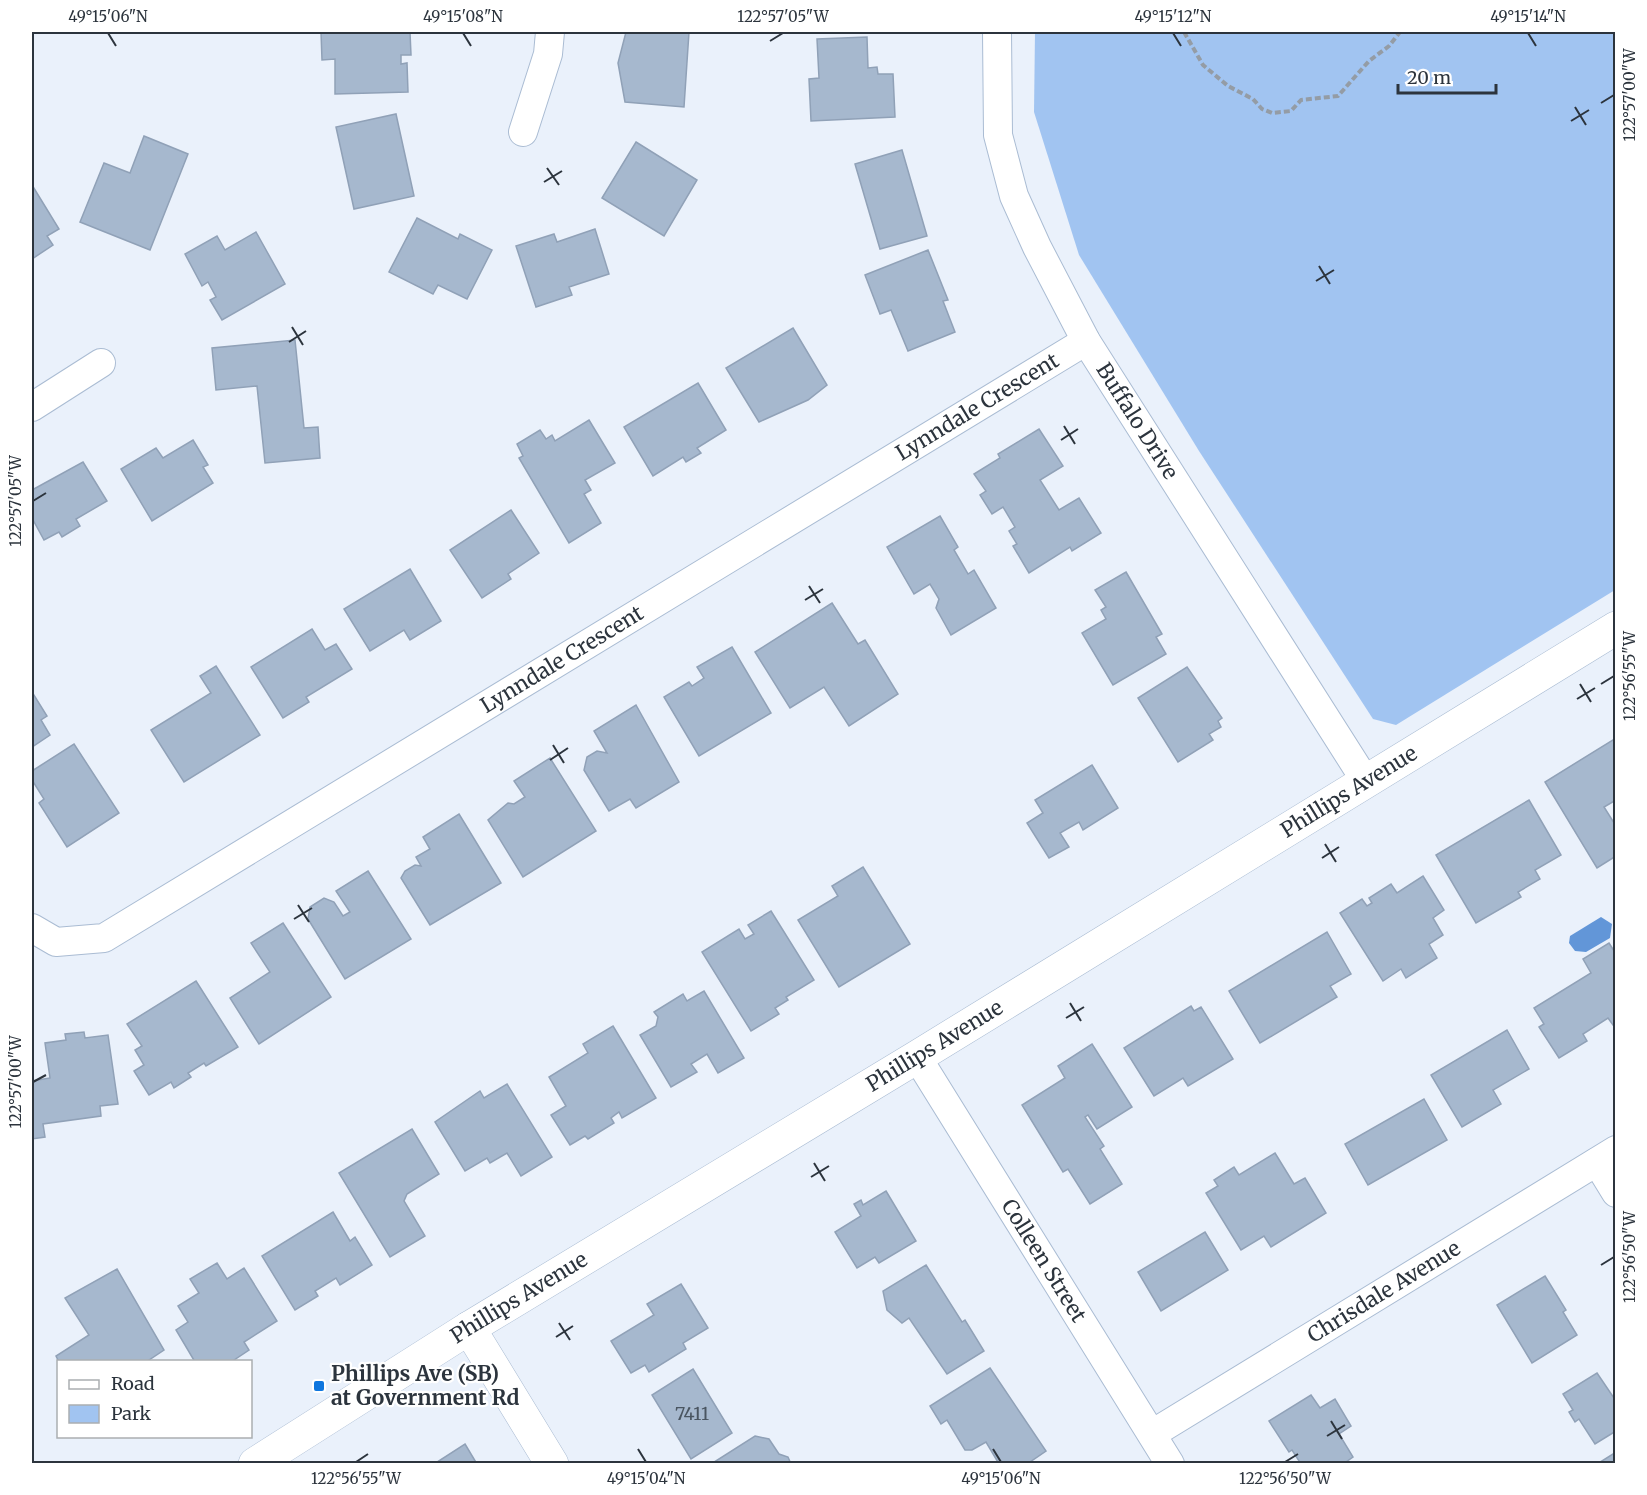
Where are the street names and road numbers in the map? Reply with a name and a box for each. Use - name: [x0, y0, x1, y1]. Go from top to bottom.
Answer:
- street label: Lynndale Crescent: [891, 347, 1064, 466]
- street label: Buffalo Drive: [1090, 358, 1184, 484]
- street label: Lynndale Crescent: [475, 599, 648, 719]
- street label: Phillips Avenue: [1275, 739, 1422, 844]
- street label: Phillips Avenue: [861, 994, 1008, 1098]
- street label: Colleen Street: [996, 1194, 1093, 1327]
- street label: Chrisdale Avenue: [1302, 1234, 1465, 1349]
- street label: Phillips Avenue: [445, 1246, 592, 1349]

